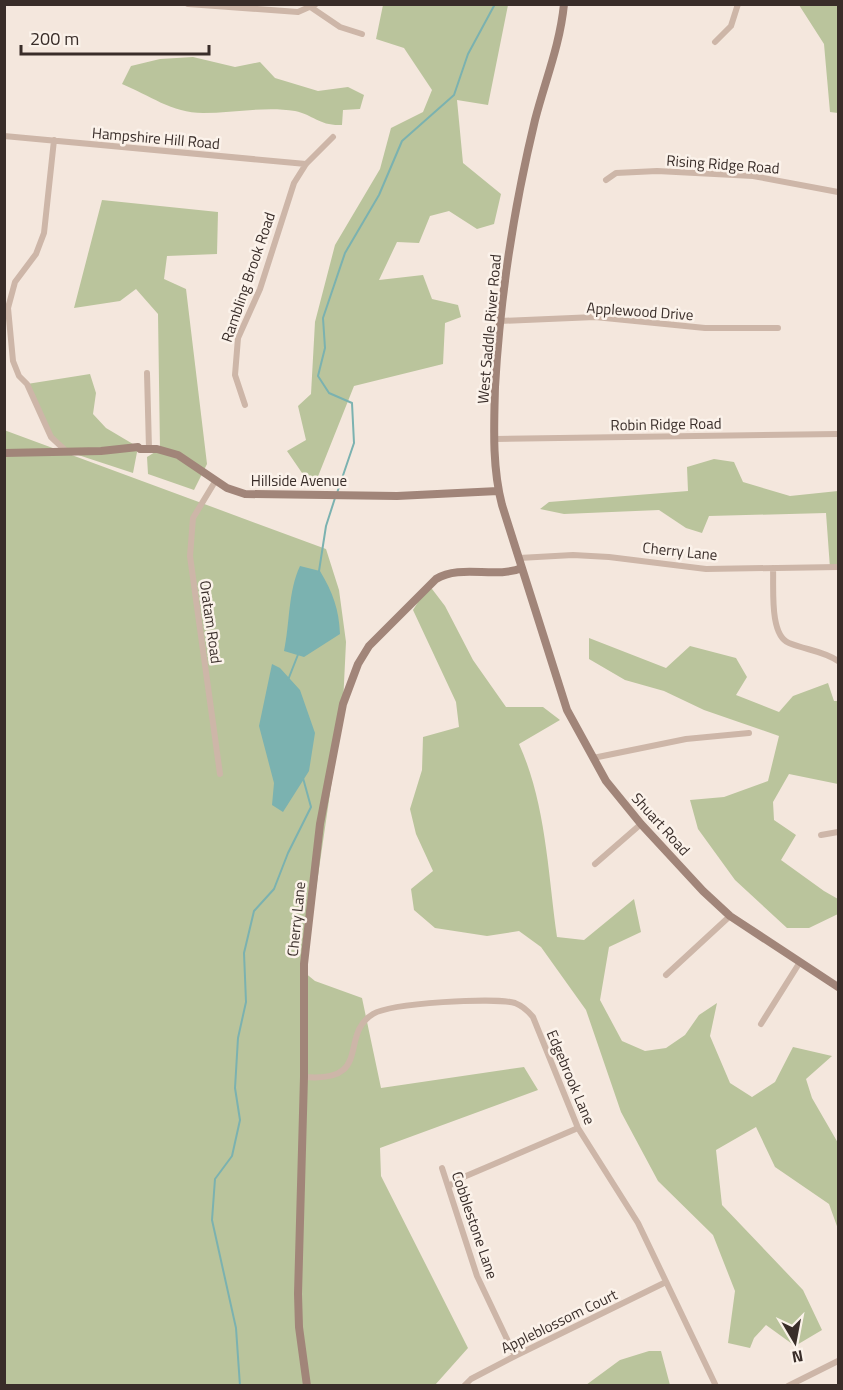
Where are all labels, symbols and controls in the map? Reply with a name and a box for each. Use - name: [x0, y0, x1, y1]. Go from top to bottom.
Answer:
- scale bar: [21, 18, 208, 56]
- text: 200 m: [30, 25, 79, 52]
- street label: Hampshire Hill Road: [91, 121, 221, 155]
- street label: Rising Ridge Road: [666, 149, 780, 179]
- street label: Rambling Brook Road: [215, 209, 281, 345]
- street label: West Saddle River Road: [471, 253, 507, 405]
- street label: Applewood Drive: [586, 296, 694, 326]
- street label: Robin Ridge Road: [610, 412, 722, 436]
- street label: Hillside Avenue: [251, 469, 347, 492]
- street label: Cherry Lane: [641, 536, 719, 566]
- street label: Oratam Road: [194, 579, 228, 665]
- street label: Shuart Road: [626, 787, 696, 861]
- street label: Cherry Lane: [281, 880, 311, 958]
- street label: Edgebrook Lane: [541, 1026, 601, 1128]
- street label: Cobblestone Lane: [446, 1168, 504, 1282]
- street label: Appleblossom Court: [497, 1282, 622, 1359]
- north arrow: [765, 1312, 825, 1372]
- text: N: [790, 1344, 805, 1370]

